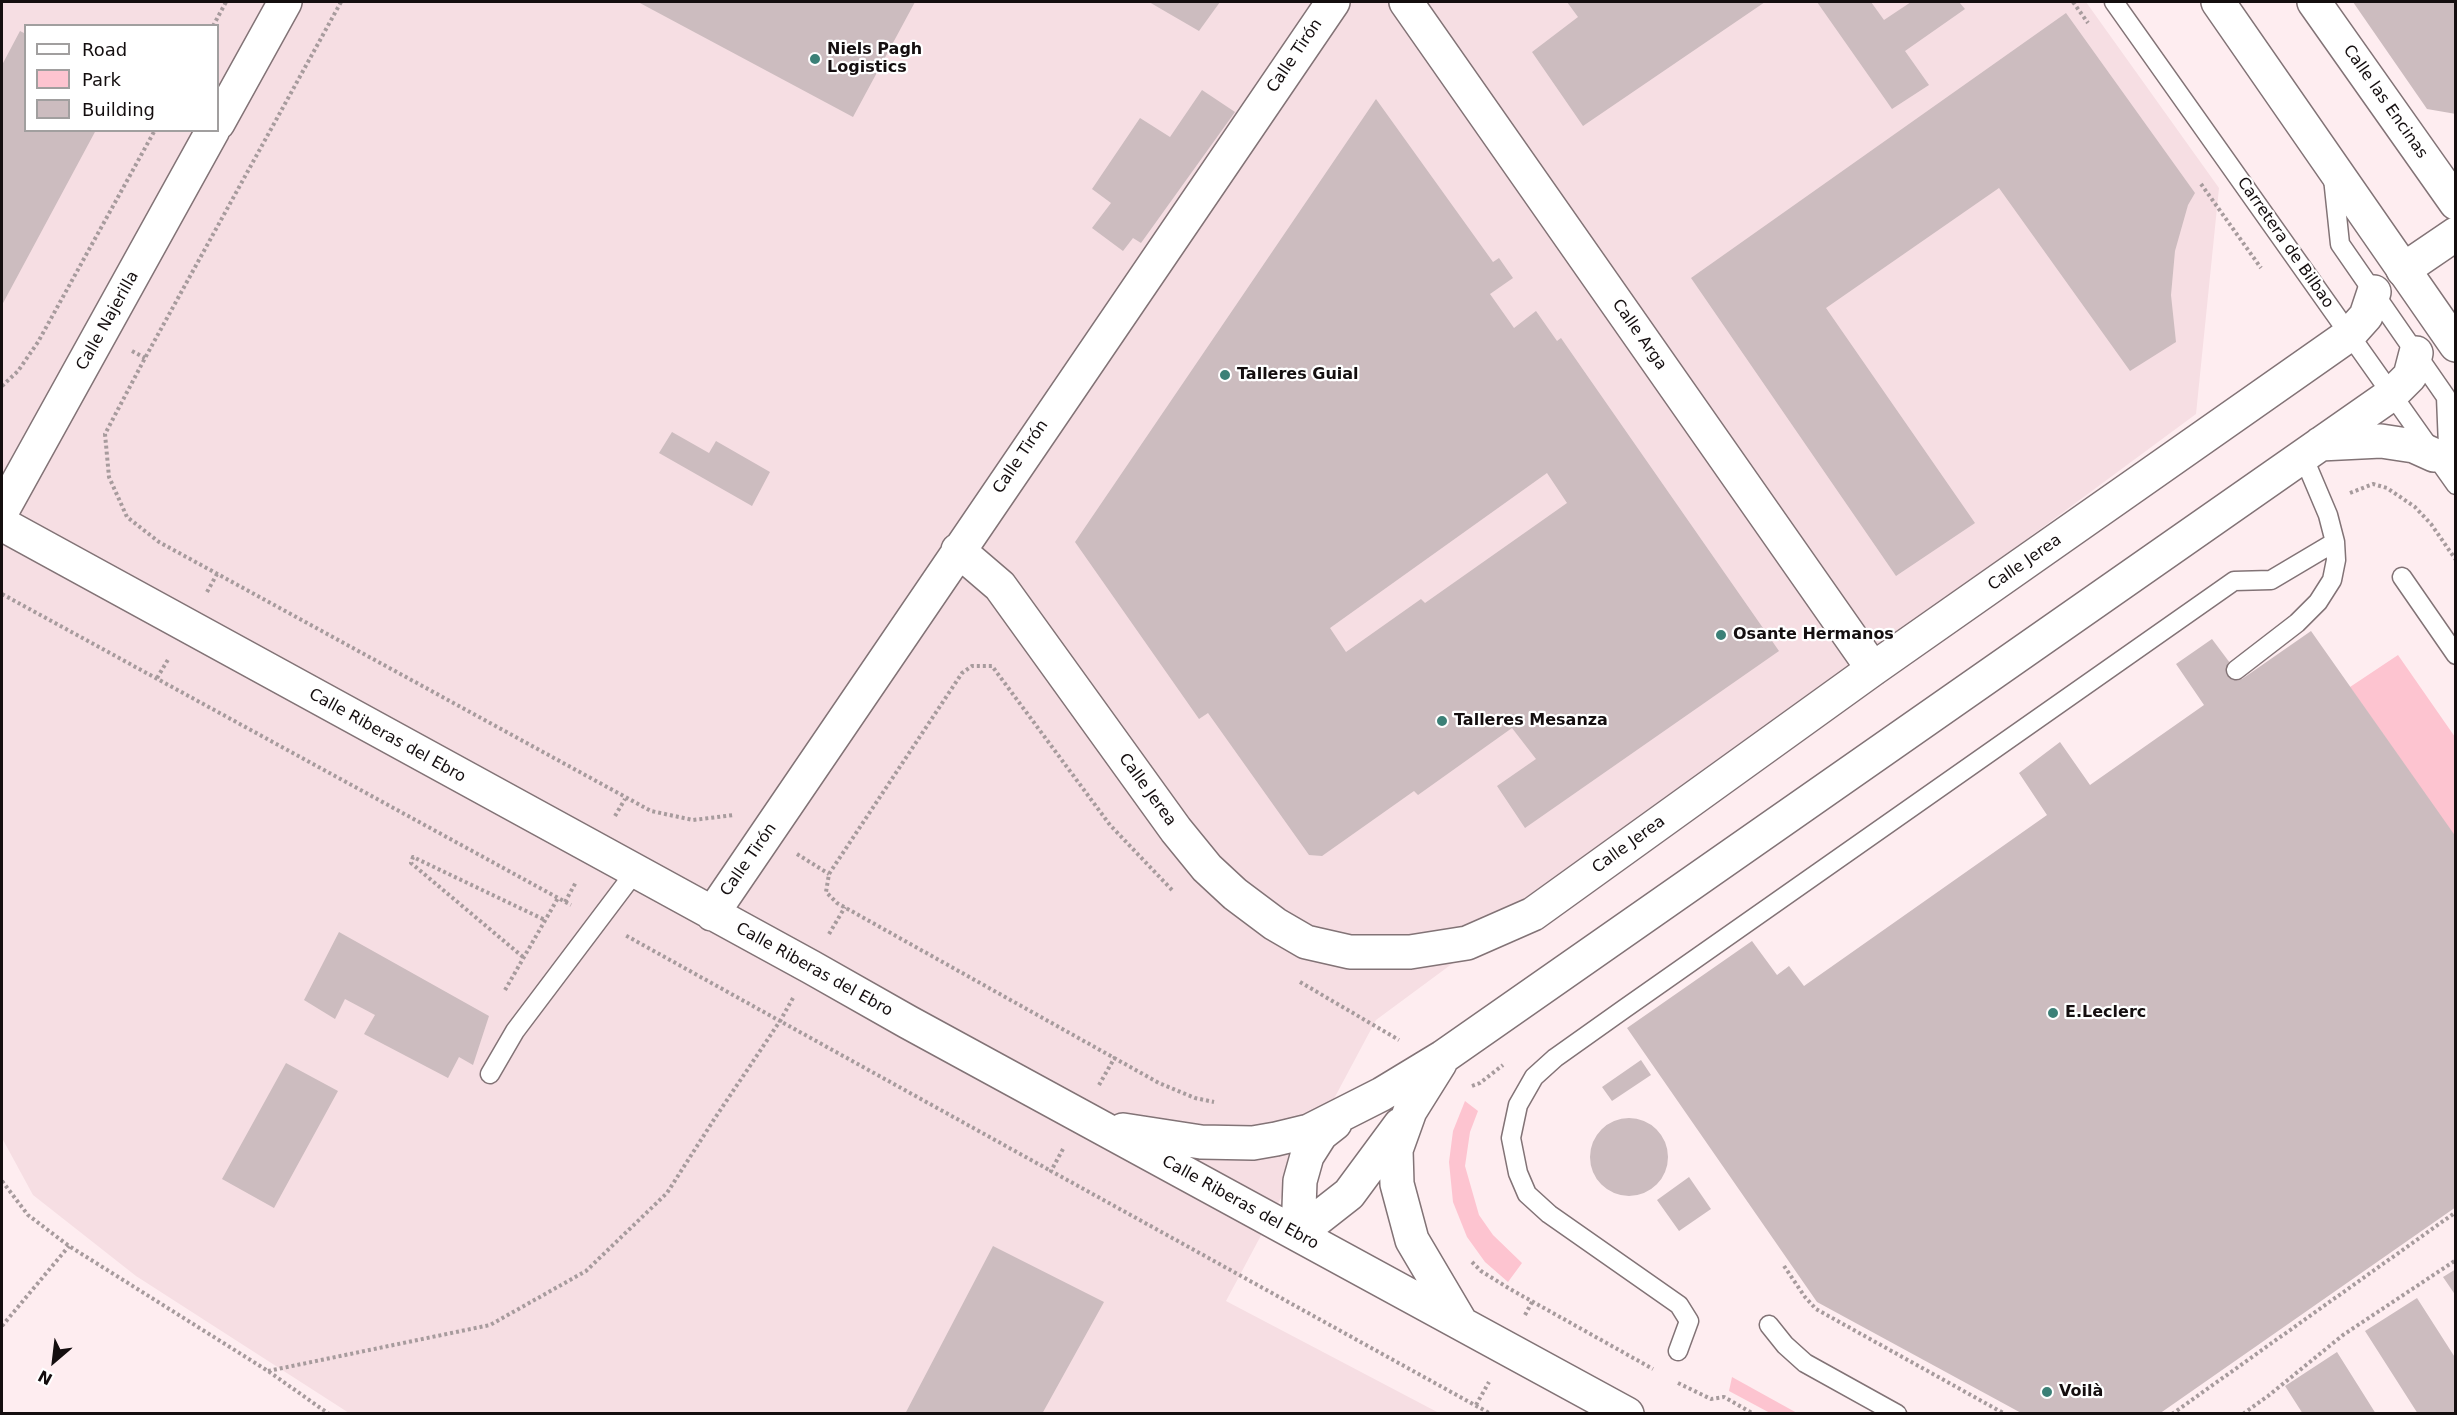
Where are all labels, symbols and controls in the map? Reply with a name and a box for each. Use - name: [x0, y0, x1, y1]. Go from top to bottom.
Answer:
- street label: Calle Tirón: [1263, 16, 1327, 96]
- legend: [24, 24, 219, 132]
- text: Road: [82, 39, 127, 60]
- place label: Niels Pagh Logistics: [827, 40, 922, 78]
- street label: Calle las Encinas: [2339, 42, 2431, 162]
- marker: Niels Pagh Logistics: [808, 52, 822, 66]
- text: Park: [82, 69, 121, 90]
- text: Building: [82, 99, 155, 120]
- street label: Carretera de Bilbao: [2233, 174, 2337, 312]
- street label: Calle Najerilla: [73, 268, 143, 374]
- street label: Calle Arga: [1608, 296, 1670, 374]
- place label: Talleres Guial: [1237, 365, 1359, 385]
- marker: Talleres Guial: [1218, 368, 1232, 382]
- street label: Calle Tirón: [989, 417, 1053, 497]
- street label: Calle Jerea: [1985, 531, 2065, 595]
- place label: Osante Hermanos: [1733, 625, 1894, 645]
- marker: Osante Hermanos: [1714, 628, 1728, 642]
- street label: Calle Riberas del Ebro: [305, 685, 469, 787]
- place label: Talleres Mesanza: [1454, 711, 1608, 731]
- marker: Talleres Mesanza: [1435, 714, 1449, 728]
- street label: Calle Jerea: [1114, 750, 1180, 830]
- street label: Calle Jerea: [1589, 812, 1669, 878]
- street label: Calle Tirón: [717, 820, 781, 900]
- street label: Calle Riberas del Ebro: [732, 919, 896, 1021]
- place label: E.Leclerc: [2065, 1003, 2146, 1023]
- marker: E.Leclerc: [2046, 1006, 2060, 1020]
- street label: Calle Riberas del Ebro: [1158, 1152, 1322, 1254]
- north arrow: [24, 1331, 84, 1391]
- text: N: [35, 1366, 56, 1389]
- place label: Voilà: [2059, 1382, 2103, 1402]
- marker: Voilà: [2040, 1385, 2054, 1399]

